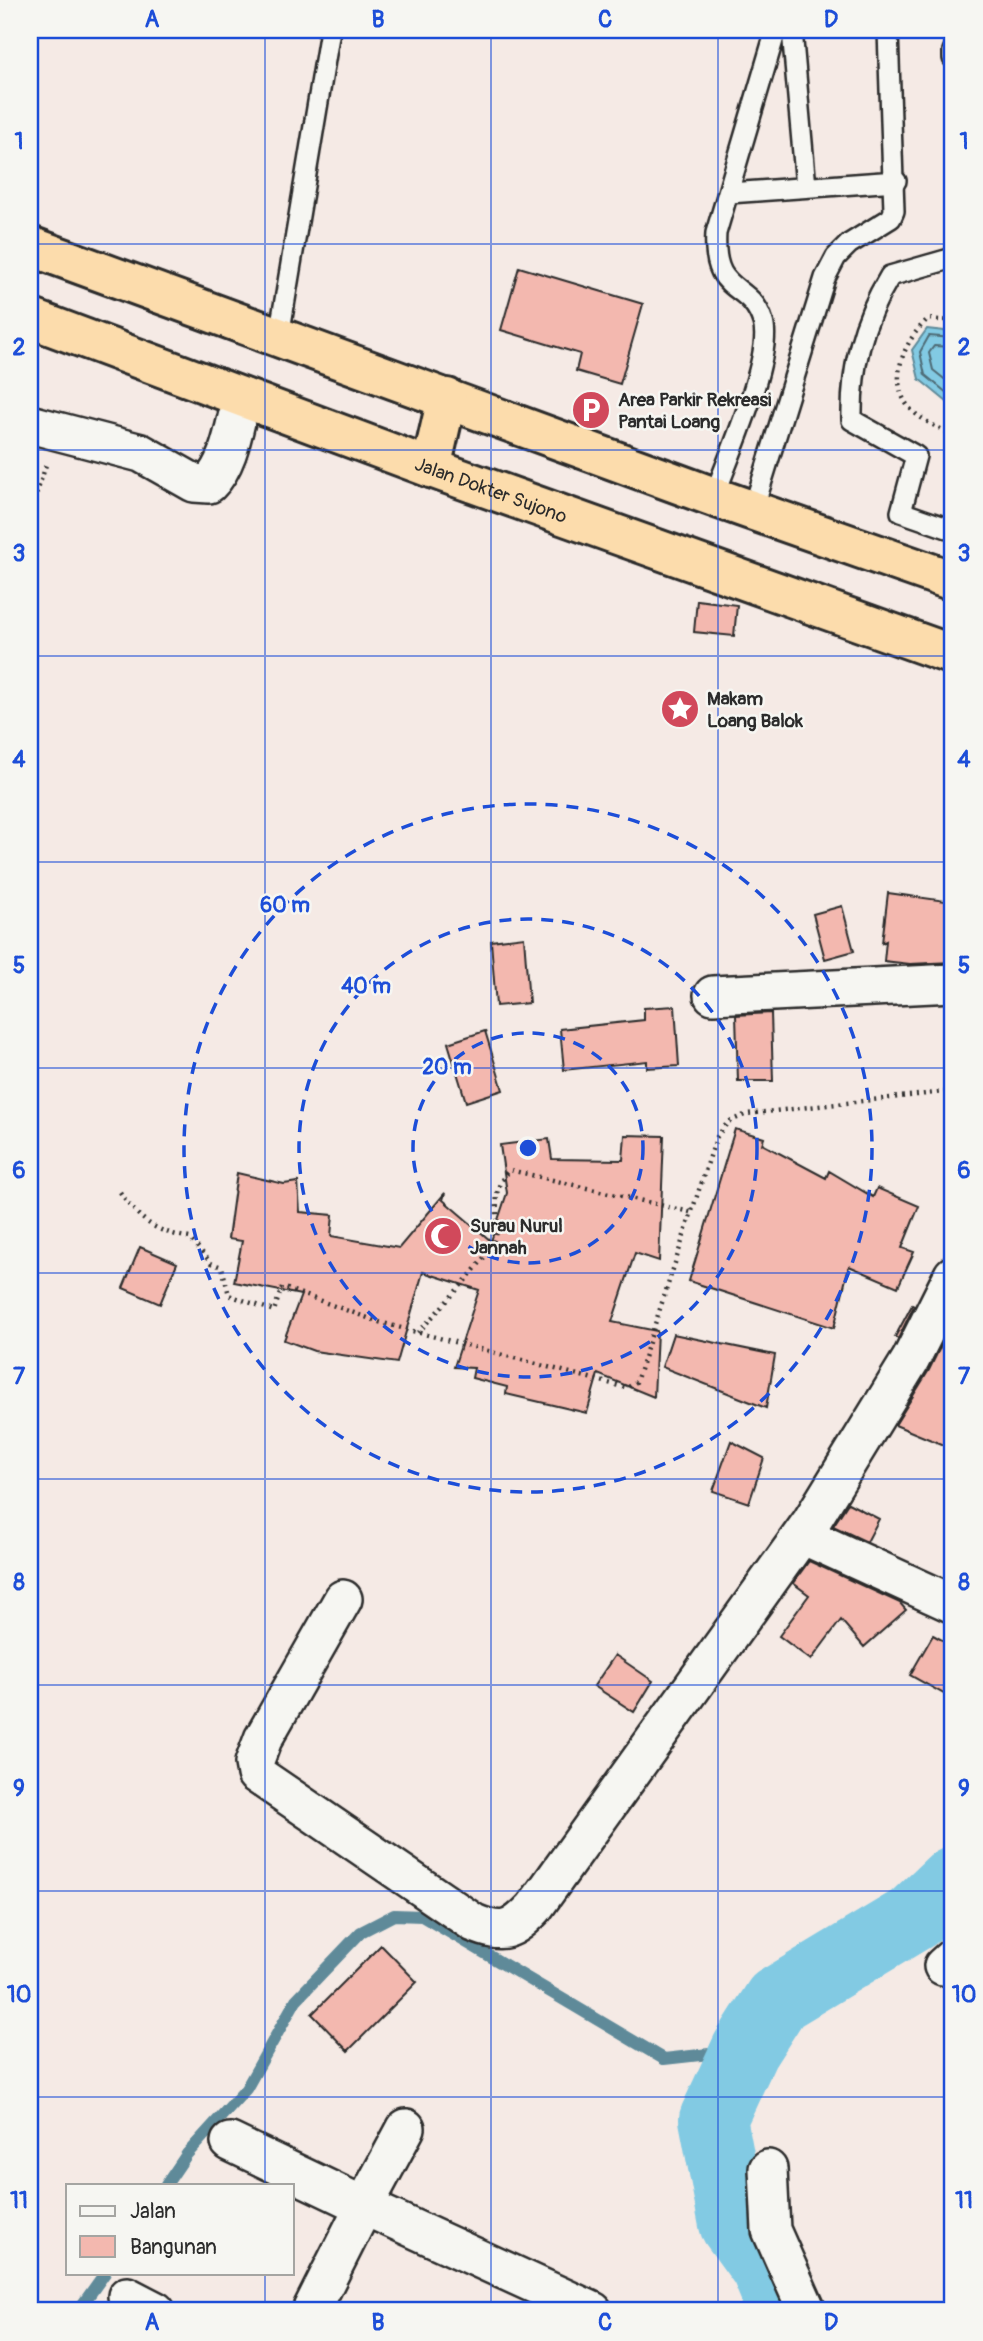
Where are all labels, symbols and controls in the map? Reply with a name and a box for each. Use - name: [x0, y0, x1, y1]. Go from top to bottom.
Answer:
- text: A: [145, 5, 160, 34]
- text: B: [371, 5, 385, 34]
- text: C: [598, 5, 612, 34]
- text: D: [824, 5, 838, 34]
- text: 1: [15, 127, 24, 156]
- text: 1: [960, 127, 969, 156]
- text: 2: [13, 333, 26, 362]
- text: 2: [958, 333, 971, 362]
- place label: Area Parkir Rekreasi Pantai Loang: [618, 388, 772, 434]
- parking icon: Area Parkir Rekreasi Pantai Loang: [570, 389, 612, 431]
- street label: Jalan Dokter Sujono: [411, 452, 570, 529]
- text: 3: [13, 539, 25, 568]
- text: 3: [958, 539, 970, 568]
- place label: Makam Loang Balok: [707, 687, 804, 733]
- place icon: Makam Loang Balok: [659, 688, 701, 730]
- text: 4: [12, 745, 26, 774]
- text: 4: [957, 745, 971, 774]
- text: 60 m: [260, 892, 310, 919]
- text: 5: [13, 951, 25, 980]
- text: 5: [958, 951, 970, 980]
- text: 40 m: [341, 973, 391, 1000]
- text: 20 m: [422, 1054, 472, 1081]
- centre of rings: [516, 1136, 540, 1160]
- text: 6: [12, 1156, 26, 1185]
- text: 6: [957, 1156, 971, 1185]
- place label: Surau Nurul Jannah: [470, 1214, 563, 1260]
- mosque icon: Surau Nurul Jannah: [422, 1215, 464, 1257]
- text: 7: [13, 1362, 26, 1391]
- text: 7: [958, 1362, 971, 1391]
- text: 8: [13, 1568, 25, 1597]
- text: 8: [958, 1568, 970, 1597]
- text: 9: [13, 1774, 25, 1803]
- text: 9: [958, 1774, 970, 1803]
- text: 10: [7, 1980, 31, 2009]
- text: 10: [952, 1980, 976, 2009]
- legend: [66, 2184, 294, 2274]
- text: 11: [10, 2186, 28, 2215]
- text: 11: [955, 2186, 973, 2215]
- text: Jalan: [130, 2198, 176, 2225]
- text: Bangunan: [130, 2234, 217, 2261]
- text: A: [145, 2308, 160, 2337]
- text: B: [371, 2308, 385, 2337]
- text: C: [598, 2308, 612, 2337]
- text: D: [824, 2308, 838, 2337]

